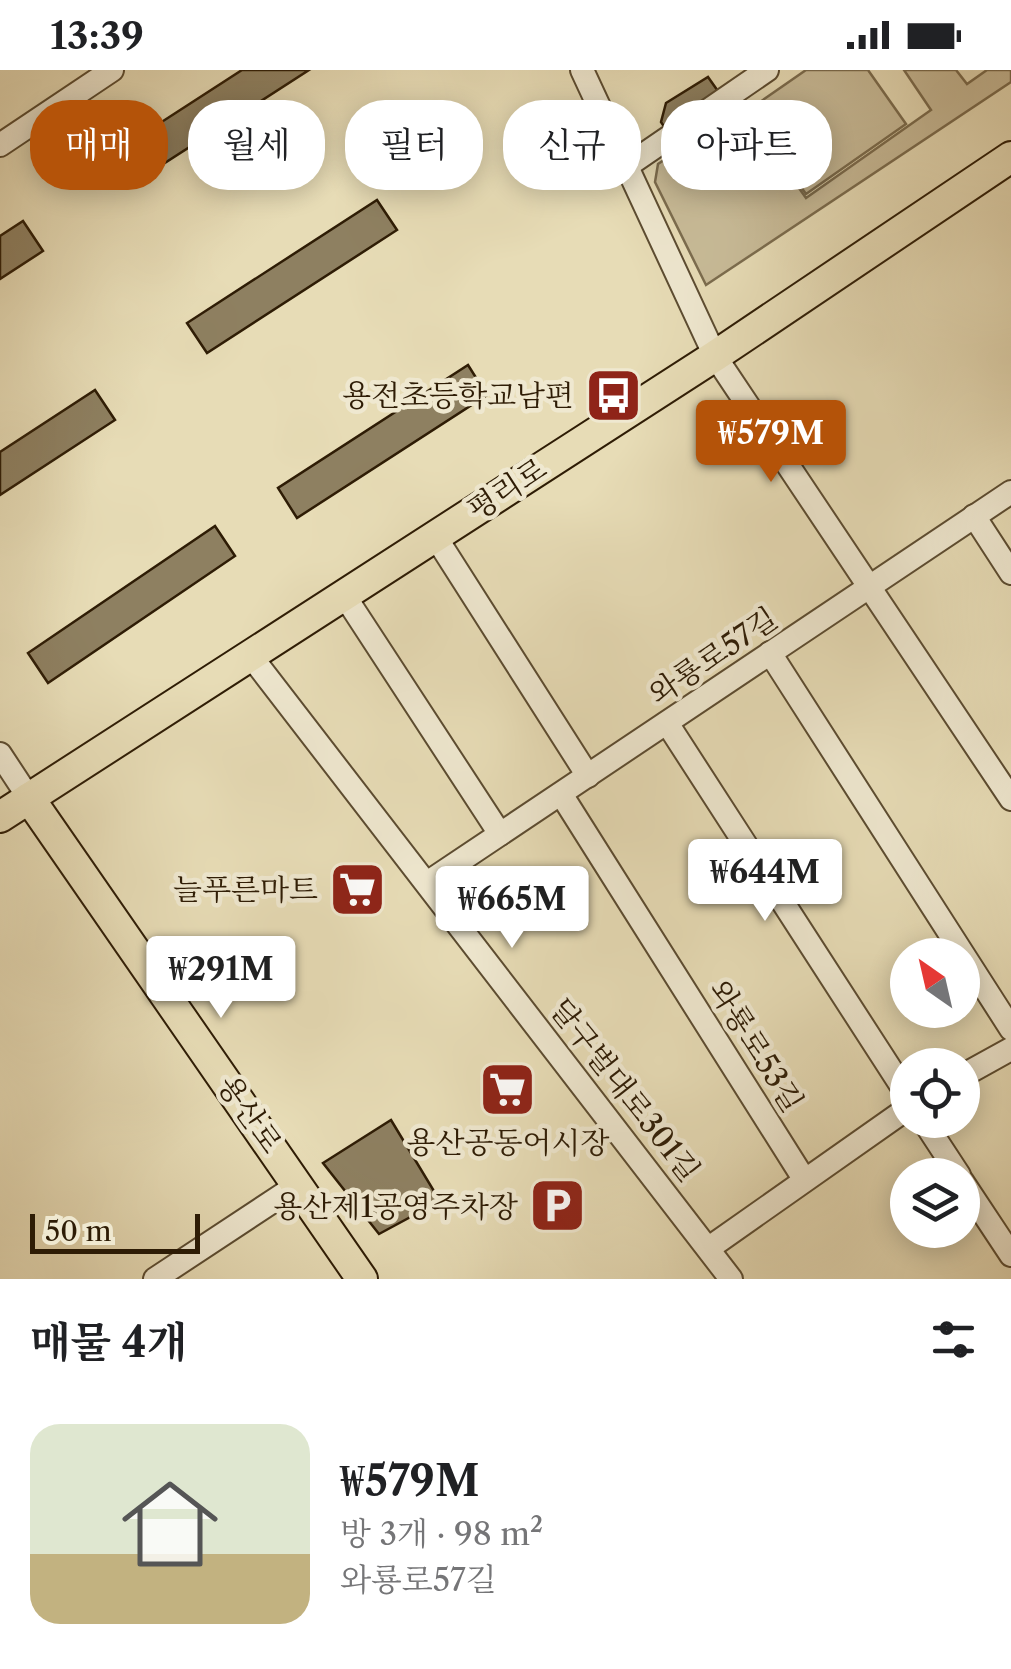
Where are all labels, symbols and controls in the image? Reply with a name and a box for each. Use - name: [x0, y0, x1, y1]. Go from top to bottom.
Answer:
- text: 13:39: [50, 12, 144, 59]
- chip: 매매: [30, 100, 168, 190]
- chip: 월세: [188, 100, 325, 190]
- chip: 필터: [345, 100, 483, 190]
- chip: 신규: [503, 100, 641, 190]
- chip: 아파트: [661, 100, 832, 190]
- bus stop icon: 용전초등학교남편: [583, 365, 643, 425]
- place label: 용전초등학교남편: [342, 377, 574, 414]
- pin: ₩579M: [701, 400, 841, 485]
- text: ₩579M: [718, 413, 824, 452]
- street label: 평리로: [460, 450, 554, 528]
- street label: 와룡로57길: [642, 600, 784, 712]
- pin: ₩644M: [695, 839, 835, 924]
- text: ₩644M: [710, 852, 820, 891]
- supermarket icon: 늘푸른마트: [327, 859, 387, 919]
- pin: ₩665M: [442, 866, 582, 951]
- place label: 늘푸른마트: [173, 871, 318, 908]
- text: ₩665M: [458, 879, 566, 918]
- pin: ₩291M: [151, 936, 291, 1021]
- north arrow: [890, 938, 980, 1028]
- map controls: [890, 938, 980, 1248]
- text: ₩291M: [168, 949, 274, 988]
- street label: 와룡로53길: [701, 973, 811, 1119]
- street label: 달구벌대로301길: [542, 991, 708, 1189]
- button: locate: [890, 1048, 980, 1138]
- supermarket icon: 용산공동어시장: [478, 1060, 538, 1120]
- street label: 용산로: [210, 1068, 290, 1160]
- place label: 용산공동어시장: [407, 1124, 609, 1161]
- button: layers: [890, 1158, 980, 1248]
- parking icon: 용산제1공영주차장: [527, 1176, 587, 1236]
- place label: 용산제1공영주차장: [274, 1188, 518, 1225]
- scale bar: [30, 1209, 200, 1254]
- text: 50 m: [45, 1214, 112, 1248]
- icon: filters: [926, 1312, 981, 1367]
- text: 매물 4개: [30, 1316, 187, 1368]
- text: ₩579M: [340, 1455, 479, 1507]
- icon: home: [110, 1464, 230, 1584]
- text: 방 3개 · 98 m²: [340, 1514, 543, 1553]
- text: 와룡로57길: [340, 1560, 497, 1599]

